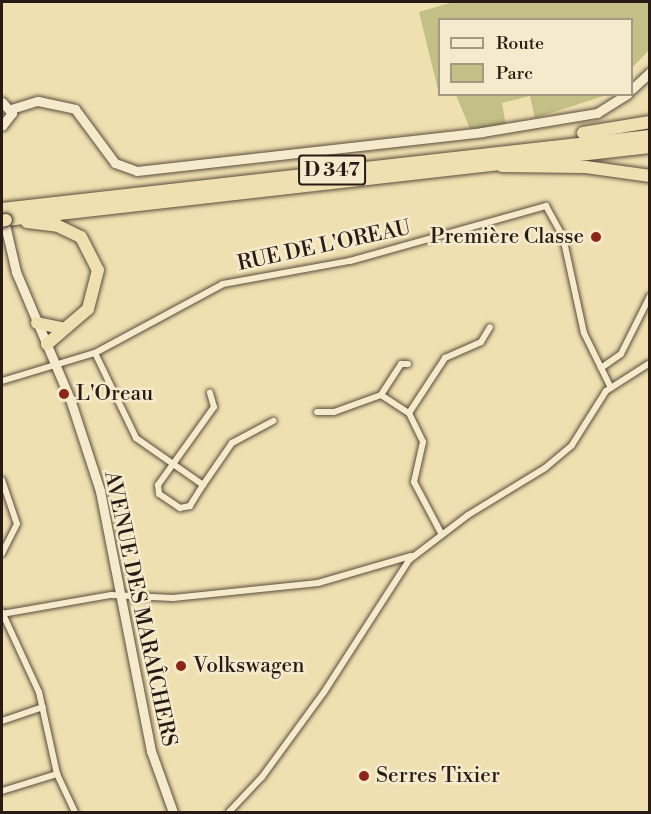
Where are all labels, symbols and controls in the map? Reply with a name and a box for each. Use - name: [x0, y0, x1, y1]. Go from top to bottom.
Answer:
- legend: [438, 18, 633, 96]
- text: Route: [496, 32, 544, 55]
- text: Parc: [496, 62, 533, 85]
- road number: D 347: [298, 153, 366, 187]
- street label: RUE DE L'OREAU: [235, 215, 413, 277]
- place label: Première Classe: [430, 224, 584, 250]
- marker: Première Classe: [589, 230, 603, 244]
- place label: L'Oreau: [76, 381, 153, 407]
- marker: L'Oreau: [57, 387, 71, 401]
- street label: AVENUE DES MARAÎCHERS: [98, 469, 182, 749]
- place label: Volkswagen: [193, 653, 305, 679]
- marker: Volkswagen: [174, 659, 188, 673]
- place label: Serres Tixier: [376, 763, 500, 789]
- marker: Serres Tixier: [357, 769, 371, 783]

